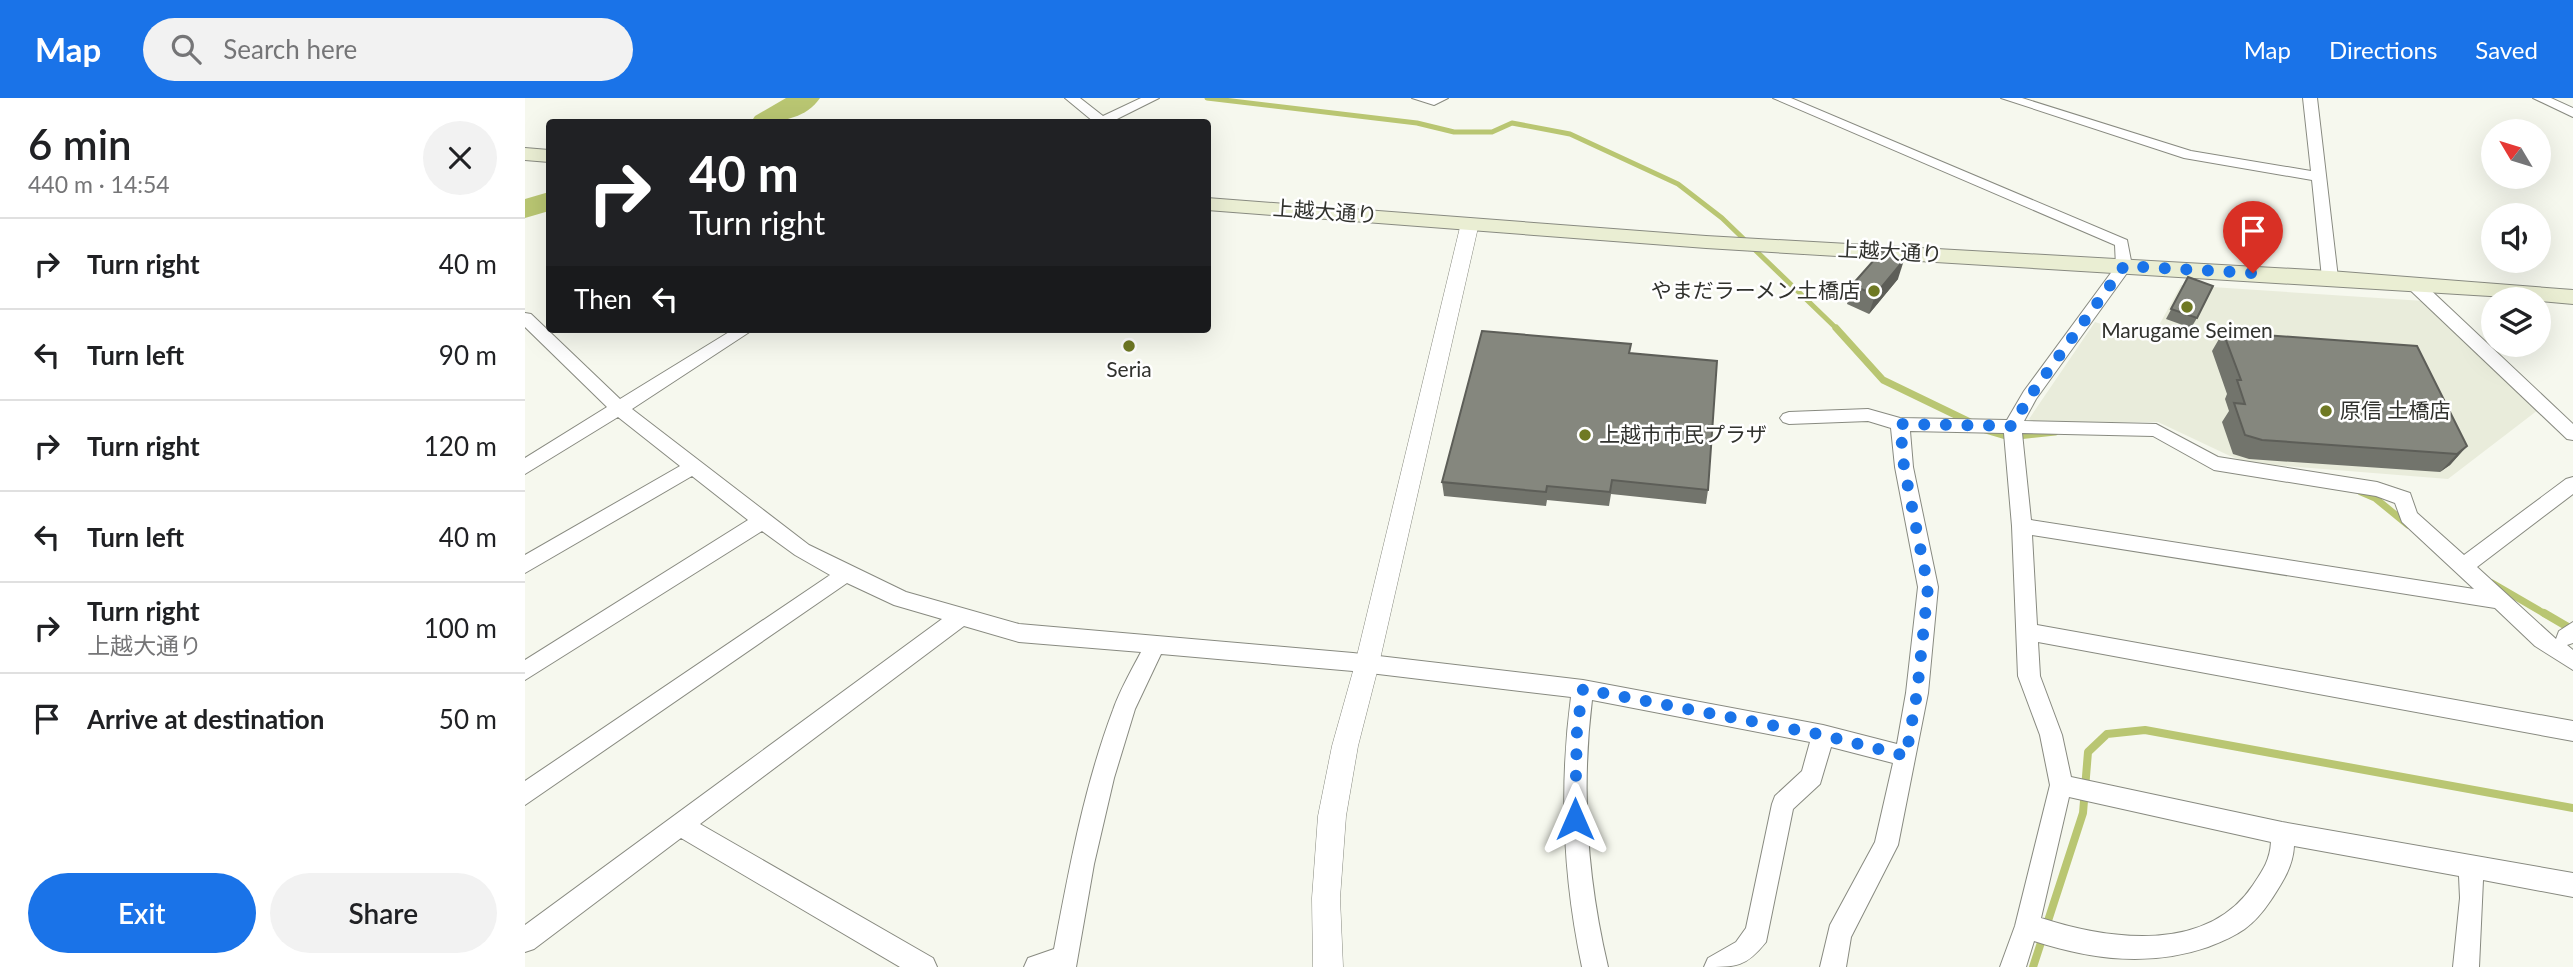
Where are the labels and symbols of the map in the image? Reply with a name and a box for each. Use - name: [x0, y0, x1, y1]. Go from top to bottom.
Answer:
- north arrow: [2481, 119, 2551, 189]
- street label: 上越大通り: [1272, 194, 1378, 227]
- pin: [2223, 201, 2283, 273]
- street label: 上越大通り: [1837, 235, 1943, 266]
- place label: やまだラーメン土橋店: [1651, 277, 1860, 302]
- marker: やまだラーメン土橋店: [1866, 283, 1882, 299]
- marker: Marugame Seimen: [2179, 299, 2195, 315]
- place label: Marugame Seimen: [2101, 317, 2273, 342]
- marker: Seria: [1121, 338, 1137, 354]
- place label: Seria: [1106, 356, 1152, 381]
- place label: 原信 土橋店: [2340, 397, 2450, 422]
- marker: 原信 土橋店: [2318, 403, 2334, 419]
- place label: 上越市市民プラザ: [1599, 421, 1767, 446]
- marker: 上越市市民プラザ: [1577, 427, 1593, 443]
- position arrow: [1538, 782, 1612, 856]

